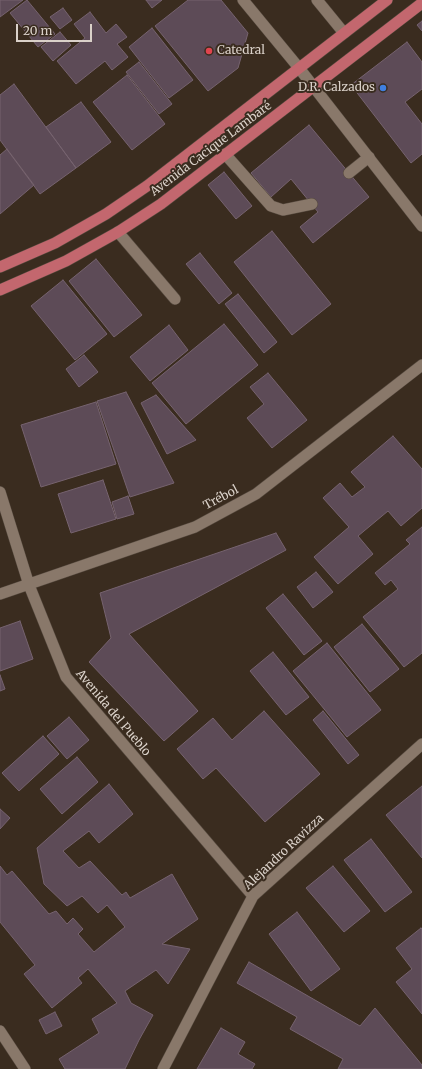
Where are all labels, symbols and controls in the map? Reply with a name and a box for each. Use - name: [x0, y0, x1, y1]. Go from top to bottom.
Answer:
- scale bar: [18, 16, 94, 42]
- text: 20 m: [23, 23, 52, 38]
- place label: Catedral: [217, 44, 265, 58]
- marker: Catedral: [204, 46, 214, 56]
- place label: D.R. Calzados: [298, 81, 375, 95]
- marker: D.R. Calzados: [378, 83, 388, 93]
- street label: Avenida Cacique Lambaré: [148, 99, 274, 199]
- street label: Trébol: [201, 483, 241, 513]
- street label: Avenida del Pueblo: [73, 667, 153, 759]
- street label: Alejandro Ravizza: [241, 811, 327, 893]

